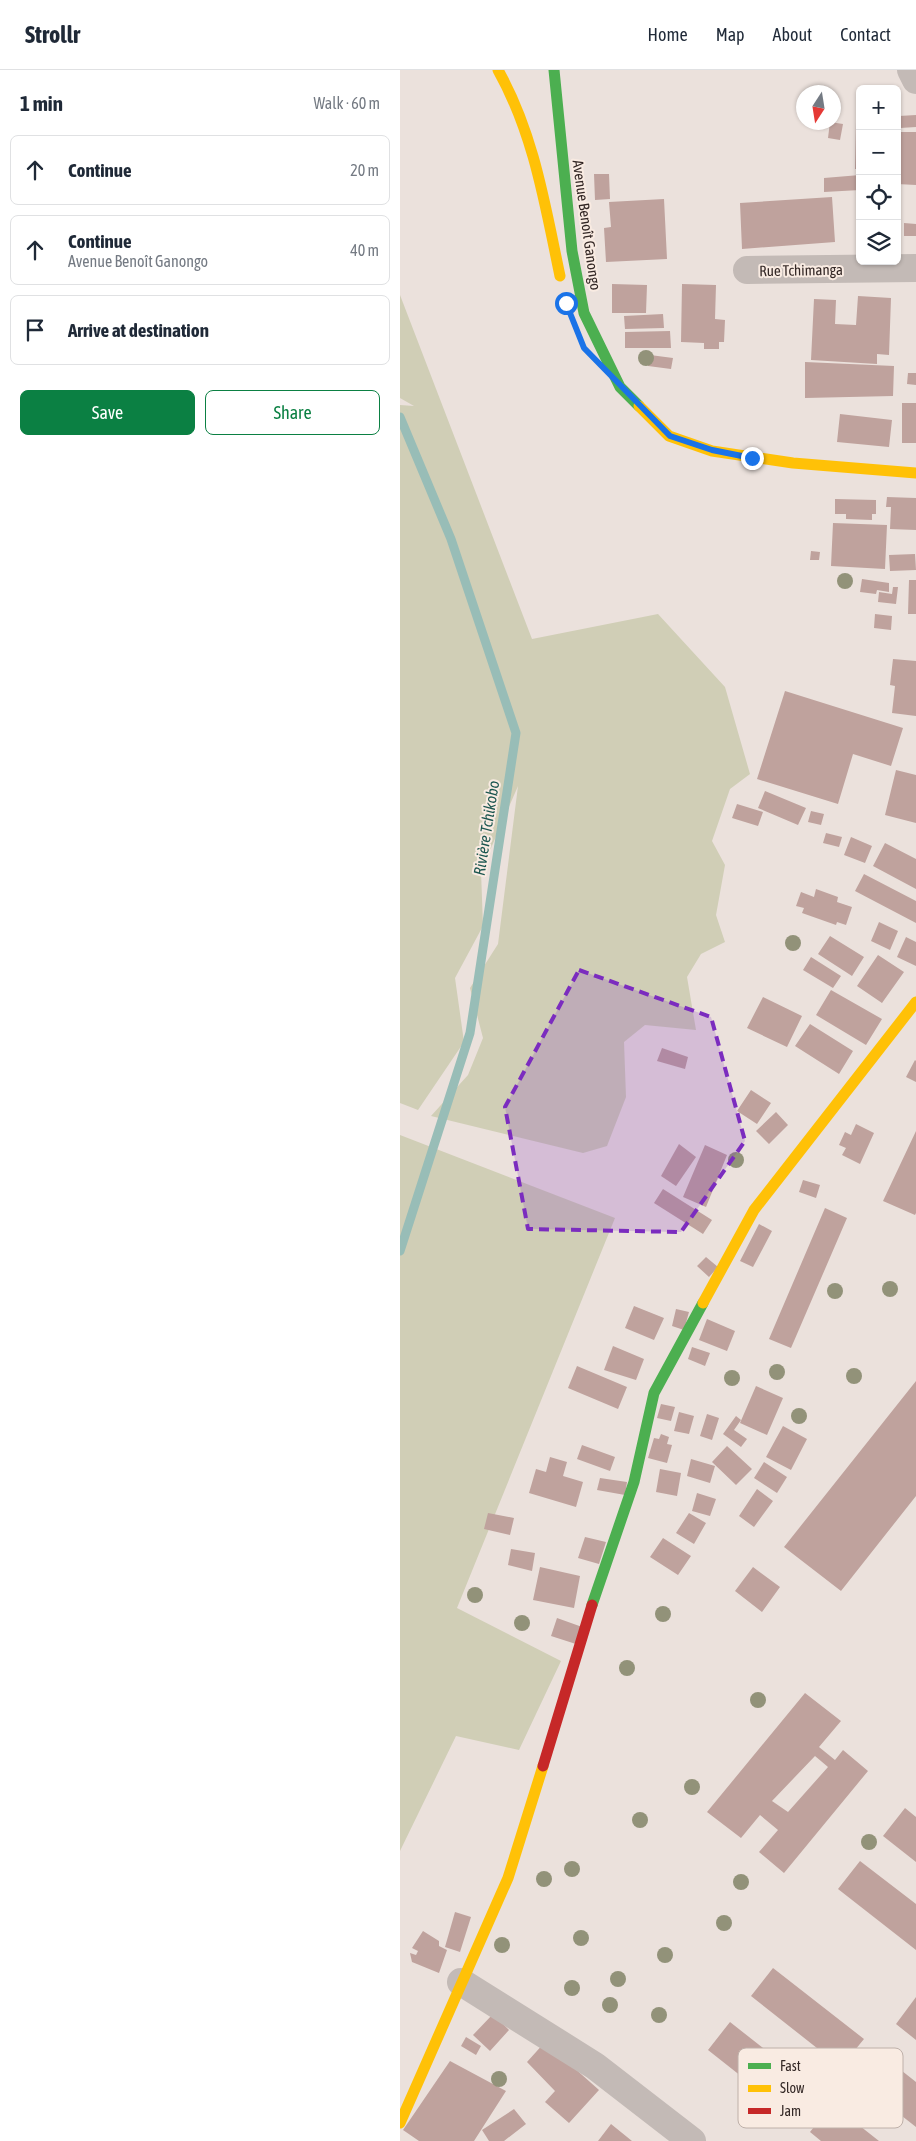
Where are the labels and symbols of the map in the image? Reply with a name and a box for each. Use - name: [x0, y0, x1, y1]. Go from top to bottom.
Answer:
- north arrow: [796, 85, 841, 130]
- street label: Avenue Benoît Ganongo: [569, 159, 605, 291]
- street label: Rue Tchimanga: [759, 261, 843, 279]
- route start: [555, 292, 578, 315]
- route end: [741, 447, 764, 470]
- water label: Rivière Tchikobo: [470, 779, 502, 877]
- legend: [738, 2048, 903, 2128]
- text: Fast: [780, 2058, 801, 2074]
- text: Slow: [780, 2080, 805, 2096]
- text: Jam: [780, 2103, 801, 2119]

